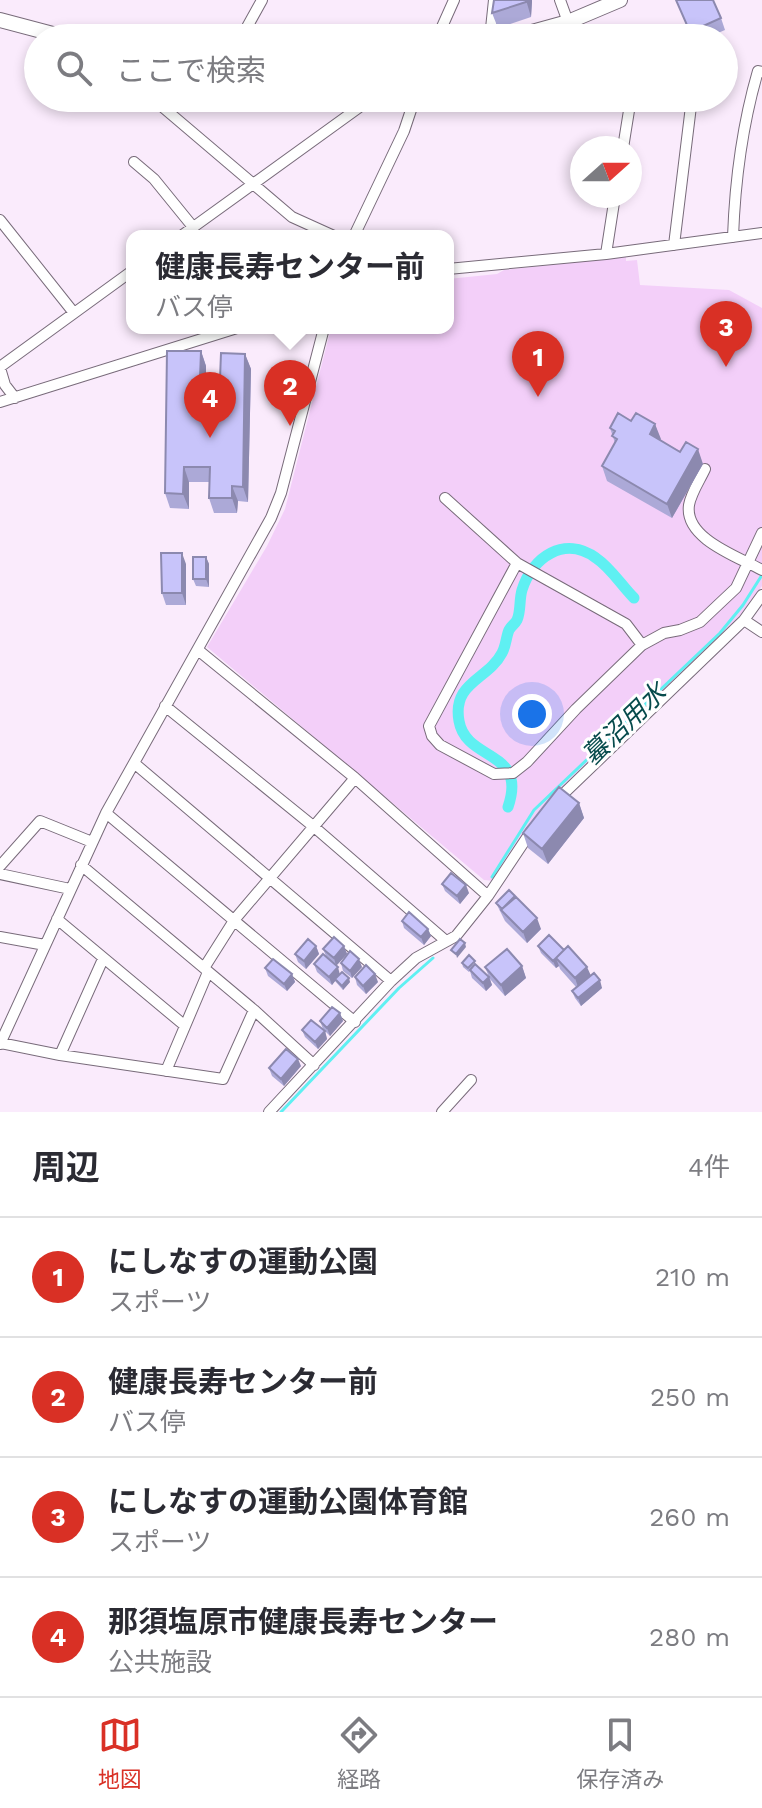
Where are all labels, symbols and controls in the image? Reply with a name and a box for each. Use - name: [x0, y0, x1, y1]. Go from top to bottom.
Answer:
- search box: [24, 24, 738, 112]
- icon: search: [52, 46, 96, 90]
- text: ここで検索: [116, 53, 266, 88]
- north arrow: [570, 136, 642, 208]
- popup: [126, 230, 454, 334]
- text: 健康長寿センター前: [155, 249, 425, 284]
- text: バス停: [155, 292, 233, 322]
- pin: 3: [700, 301, 752, 367]
- pin: 1: [512, 331, 564, 397]
- pin: 2: [264, 360, 316, 426]
- pin: 4: [184, 372, 236, 438]
- water label: 蟇沼用水: [576, 675, 674, 771]
- your location: [512, 694, 552, 734]
- text: 周辺: [32, 1147, 100, 1187]
- text: 4件: [688, 1152, 730, 1182]
- text: にしなすの運動公園: [108, 1244, 378, 1279]
- text: 1: [52, 1262, 64, 1292]
- text: 210 m: [655, 1262, 730, 1292]
- text: スポーツ: [108, 1287, 211, 1317]
- text: 健康長寿センター前: [108, 1364, 378, 1399]
- text: 2: [50, 1382, 66, 1412]
- text: 250 m: [650, 1382, 730, 1412]
- text: バス停: [108, 1407, 186, 1437]
- text: にしなすの運動公園体育館: [108, 1484, 468, 1519]
- text: 3: [50, 1502, 66, 1532]
- text: 260 m: [649, 1502, 730, 1532]
- text: スポーツ: [108, 1527, 211, 1557]
- text: 那須塩原市健康長寿センター: [108, 1604, 498, 1639]
- text: 4: [50, 1622, 66, 1652]
- text: 280 m: [649, 1622, 730, 1652]
- text: 公共施設: [108, 1647, 212, 1677]
- tab: 地図: [98, 1713, 142, 1793]
- tab: 経路: [337, 1713, 381, 1793]
- tab: 保存済み: [576, 1713, 664, 1793]

